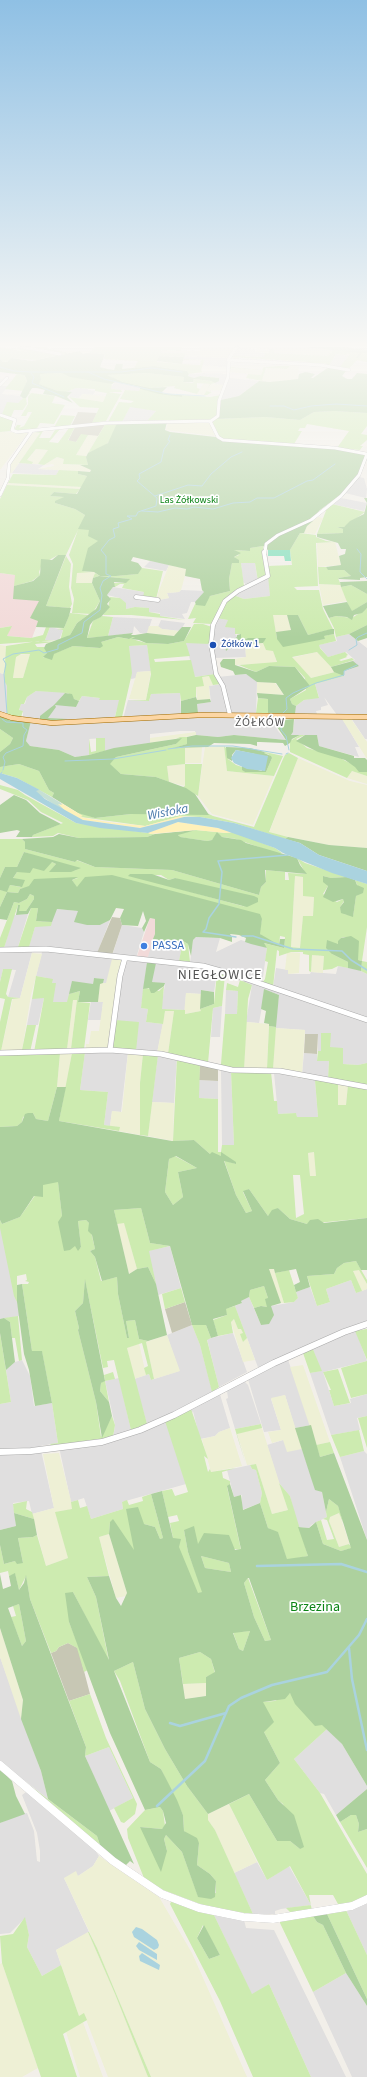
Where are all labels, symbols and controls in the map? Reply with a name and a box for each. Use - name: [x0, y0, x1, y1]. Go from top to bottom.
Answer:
- park label: Las Żółkowski: [160, 495, 218, 507]
- place label: Żółków 1: [221, 639, 259, 651]
- marker: Żółków 1: [208, 640, 218, 650]
- district label: ŻÓŁKÓW: [235, 716, 285, 730]
- water label: Wisłoka: [146, 801, 190, 825]
- place label: PASSA: [152, 939, 184, 953]
- marker: PASSA: [139, 941, 149, 951]
- district label: NIEGŁOWICE: [178, 968, 262, 984]
- park label: Brzezina: [290, 1600, 340, 1616]

